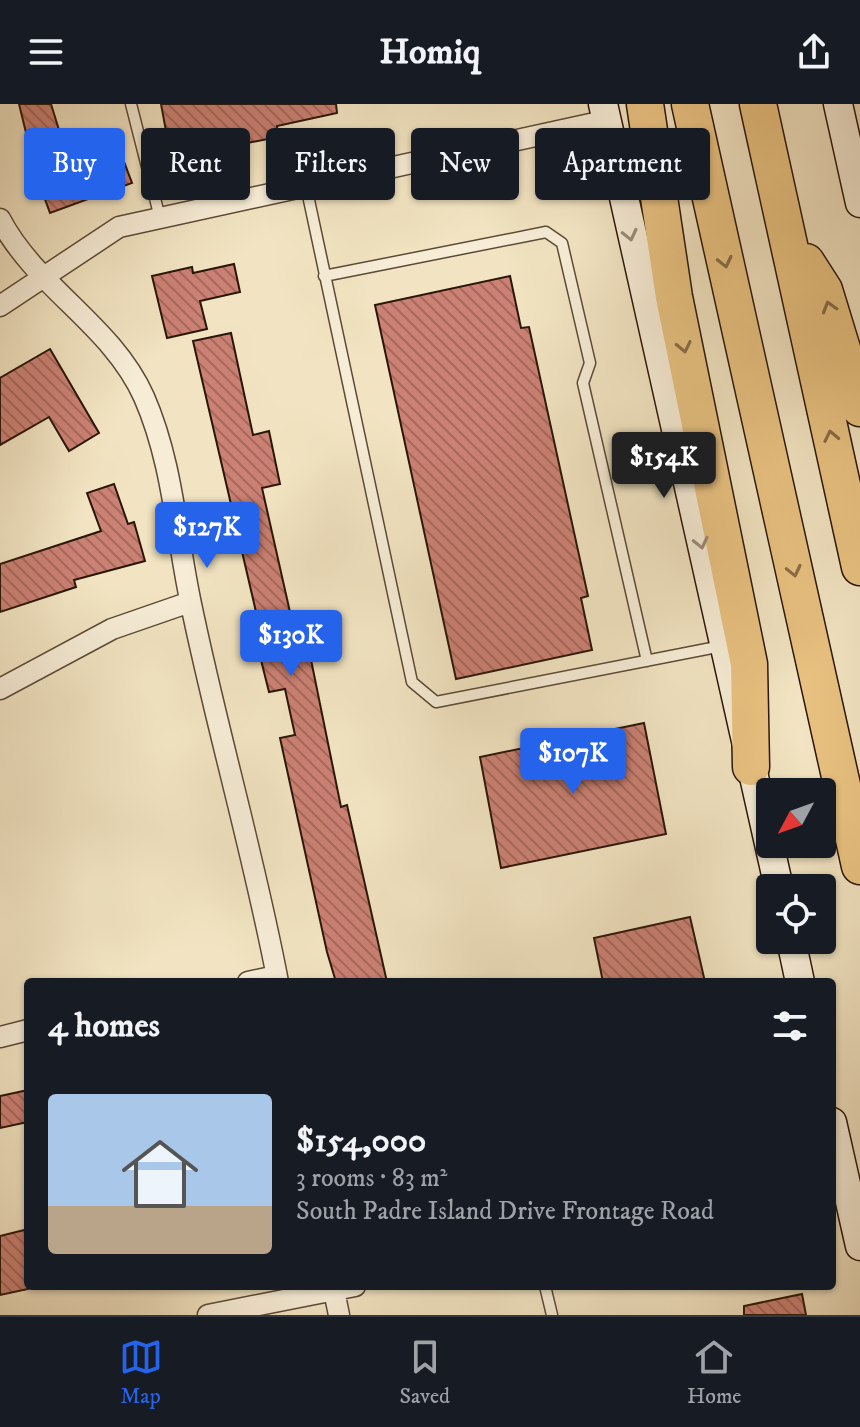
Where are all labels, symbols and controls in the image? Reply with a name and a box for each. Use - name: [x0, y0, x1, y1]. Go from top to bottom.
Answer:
- icon: menu: [24, 30, 68, 74]
- text: Homiq: [379, 30, 481, 75]
- icon: share: [792, 30, 836, 74]
- chip: Buy: [24, 128, 125, 200]
- chip: Rent: [141, 128, 250, 200]
- chip: Filters: [266, 128, 395, 200]
- chip: New: [411, 128, 519, 200]
- chip: Apartment: [535, 128, 710, 200]
- one-way arrow: [621, 228, 638, 241]
- one-way arrow: [716, 255, 733, 268]
- one-way arrow: [822, 300, 838, 314]
- one-way arrow: [675, 340, 692, 353]
- one-way arrow: [823, 430, 840, 444]
- pin: $154K: [608, 432, 720, 500]
- text: $154K: [630, 441, 698, 474]
- pin: $127K: [151, 502, 263, 570]
- text: $127K: [173, 511, 241, 544]
- one-way arrow: [691, 536, 708, 549]
- one-way arrow: [785, 563, 802, 577]
- pin: $130K: [235, 610, 347, 678]
- text: $130K: [258, 619, 324, 652]
- pin: $107K: [517, 728, 629, 796]
- text: $107K: [538, 737, 608, 770]
- north arrow: [756, 778, 836, 858]
- map controls: [756, 778, 836, 954]
- button: locate: [756, 874, 836, 954]
- icon: filters: [768, 1004, 812, 1048]
- text: 4 homes: [48, 1005, 160, 1047]
- text: $154,000: [296, 1120, 426, 1162]
- icon: home: [112, 1126, 208, 1222]
- text: 3 rooms · 83 m²: [296, 1162, 447, 1195]
- text: South Padre Island Drive Frontage Road: [296, 1195, 714, 1228]
- tab: Map: [119, 1335, 163, 1410]
- tab: Saved: [400, 1335, 450, 1410]
- tab: Home: [687, 1335, 741, 1410]

